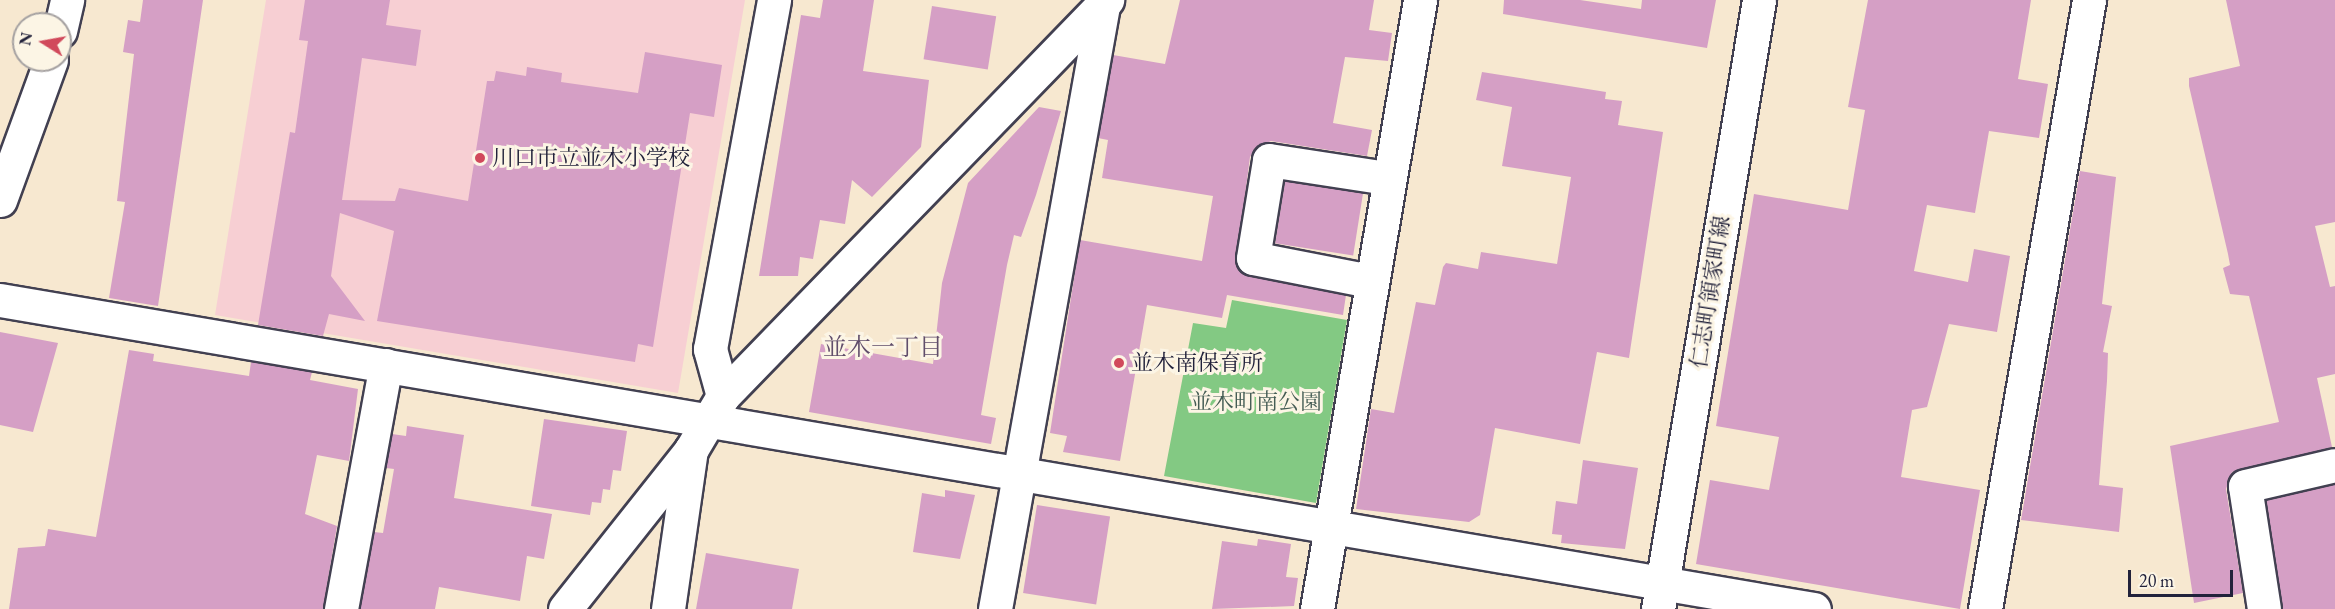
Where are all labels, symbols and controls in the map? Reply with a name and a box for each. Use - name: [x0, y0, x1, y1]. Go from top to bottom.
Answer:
- north arrow: [12, 12, 72, 72]
- text: N: [14, 30, 37, 47]
- place label: 川口市立並木小学校: [492, 145, 690, 171]
- marker: 川口市立並木小学校: [473, 151, 487, 165]
- street label: 仁志町領家町線: [1685, 214, 1735, 370]
- district label: 並木一丁目: [823, 333, 943, 361]
- place label: 並木南保育所: [1131, 350, 1263, 376]
- marker: 並木南保育所: [1112, 356, 1126, 370]
- park label: 並木町南公園: [1190, 389, 1322, 415]
- scale bar: [2131, 558, 2236, 596]
- text: 20 m: [2139, 569, 2174, 592]

